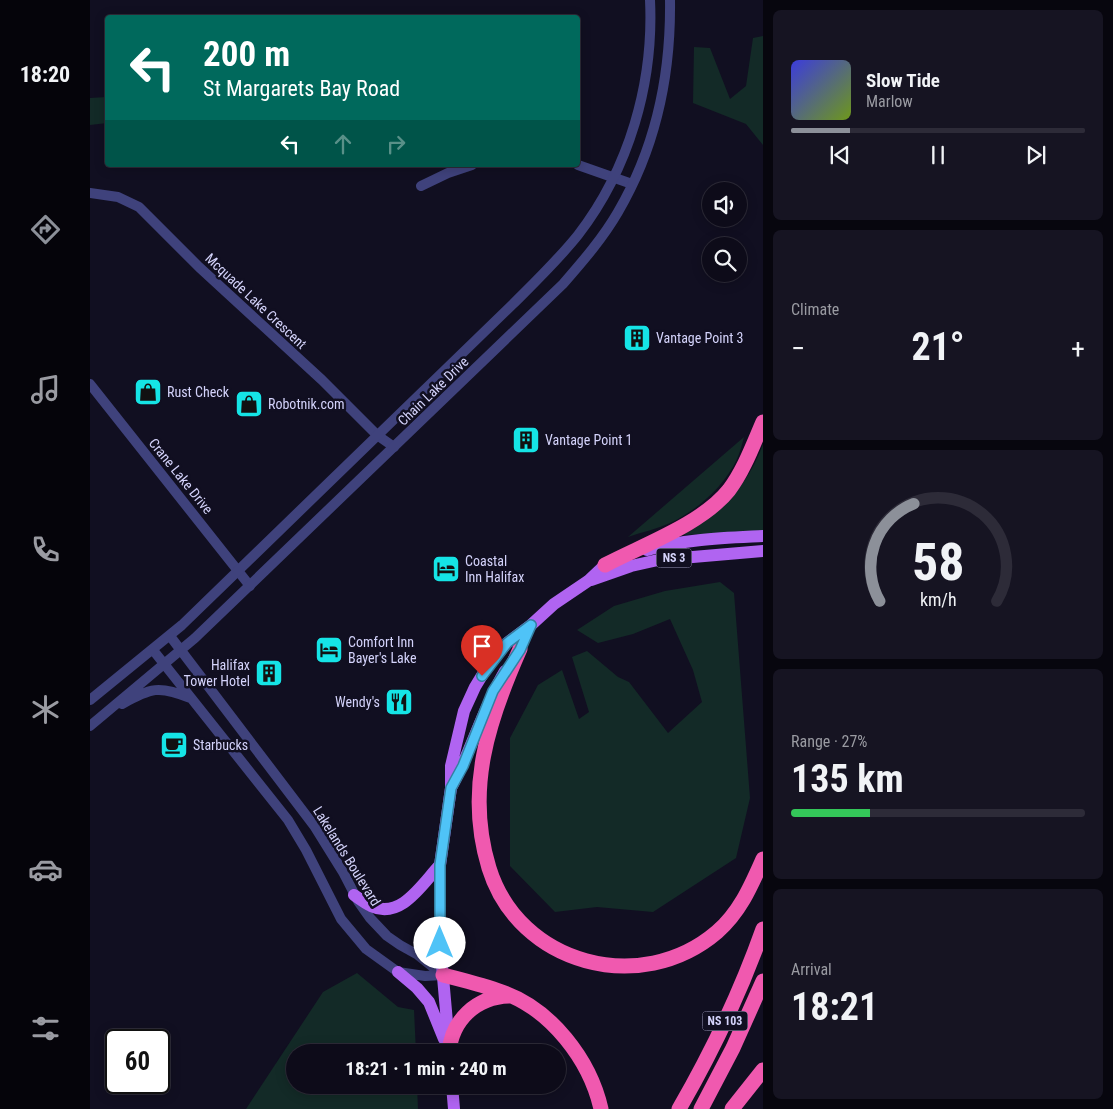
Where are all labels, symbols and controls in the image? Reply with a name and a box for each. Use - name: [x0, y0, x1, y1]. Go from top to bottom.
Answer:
- text: 200 m: [203, 34, 290, 75]
- icon: left: [120, 35, 185, 100]
- text: 18:20: [20, 62, 70, 87]
- text: Slow Tide: [866, 69, 940, 92]
- text: St Margarets Bay Road: [203, 76, 400, 101]
- text: Marlow: [866, 92, 913, 111]
- icon: left: [276, 130, 304, 158]
- icon: ahead: [329, 130, 357, 158]
- icon: right: [382, 130, 410, 158]
- icon: previous: [826, 141, 854, 169]
- icon: pause: [924, 141, 952, 169]
- icon: next: [1022, 141, 1050, 169]
- map controls: [702, 182, 747, 282]
- button: sound: [702, 182, 747, 227]
- icon: directions: [28, 212, 63, 247]
- button: search: [702, 237, 747, 282]
- street label: Mcquade Lake Crescent: [202, 250, 310, 352]
- text: Climate: [791, 300, 839, 319]
- building icon: Vantage Point 3: [622, 323, 652, 353]
- text: 21°: [911, 325, 965, 369]
- place label: Vantage Point 3: [656, 330, 744, 346]
- text: −: [791, 332, 805, 365]
- text: +: [1071, 332, 1085, 365]
- street label: Chain Lake Drive: [394, 353, 472, 429]
- icon: music: [28, 372, 63, 407]
- shop icon: Rust Check: [133, 377, 163, 407]
- place label: Rust Check: [167, 384, 230, 400]
- shop icon: Robotnik.com: [234, 389, 264, 419]
- place label: Robotnik.com: [268, 396, 345, 412]
- building icon: Vantage Point 1: [511, 425, 541, 455]
- place label: Vantage Point 1: [545, 432, 633, 448]
- street label: Crane Lake Drive: [146, 435, 217, 517]
- icon: phone: [28, 532, 63, 567]
- text: 58: [912, 532, 964, 593]
- road number: NS 3: [656, 548, 692, 568]
- place label: Coastal Inn Halifax: [465, 553, 524, 585]
- hotel icon: Coastal Inn Halifax: [431, 554, 461, 584]
- text: km/h: [920, 589, 956, 610]
- pin: [461, 625, 503, 676]
- icon: arrive: [468, 632, 496, 660]
- place label: Comfort Inn Bayer's Lake: [348, 634, 417, 666]
- hotel icon: Comfort Inn Bayer's Lake: [314, 635, 344, 665]
- place label: Halifax Tower Hotel: [184, 657, 250, 689]
- building icon: Halifax Tower Hotel: [254, 658, 284, 688]
- restaurant icon: Wendy's: [384, 687, 414, 717]
- icon: climate: [28, 692, 63, 727]
- place label: Wendy's: [335, 694, 380, 710]
- cafe icon: Starbucks: [159, 730, 189, 760]
- text: Range · 27%: [791, 732, 867, 751]
- place label: Starbucks: [193, 737, 248, 753]
- text: 135 km: [791, 757, 904, 801]
- street label: Lakelands Boulevard: [310, 803, 384, 909]
- icon: car: [28, 852, 63, 887]
- position arrow: [413, 916, 465, 968]
- text: Arrival: [791, 960, 832, 979]
- text: 18:21: [791, 985, 878, 1029]
- icon: filters: [28, 1011, 63, 1046]
- road number: NS 103: [702, 1011, 748, 1030]
- speed limit sign: 60: [105, 1029, 170, 1094]
- text: 18:21 · 1 min · 240 m: [345, 1057, 507, 1080]

